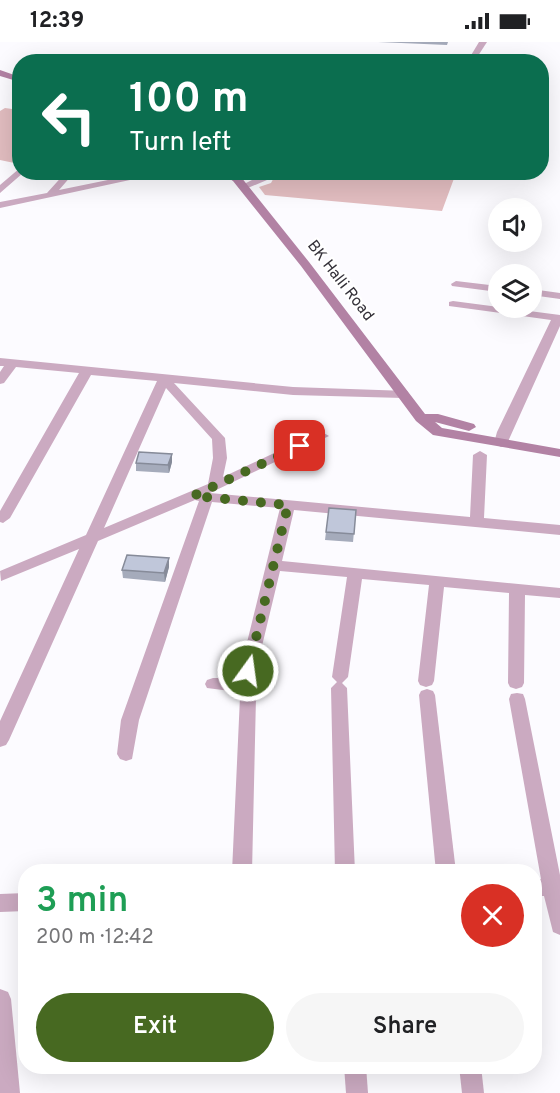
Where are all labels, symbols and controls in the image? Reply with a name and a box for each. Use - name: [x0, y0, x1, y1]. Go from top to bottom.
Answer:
- text: 12:39: [30, 8, 84, 35]
- text: 100 m: [129, 74, 248, 127]
- icon: left: [30, 78, 108, 156]
- text: Turn left: [129, 126, 231, 160]
- map controls: [488, 198, 542, 318]
- button: sound: [488, 198, 542, 252]
- street label: BK Halli Road: [302, 237, 378, 325]
- button: layers: [488, 264, 542, 318]
- pin: [274, 420, 325, 471]
- icon: arrive: [283, 429, 316, 462]
- position arrow: [216, 639, 280, 703]
- text: 3 min: [36, 879, 128, 925]
- button: close: [461, 884, 524, 947]
- text: 200 m · 12:42: [36, 925, 154, 951]
- button: Exit: [36, 993, 274, 1062]
- button: Share: [286, 993, 524, 1062]

